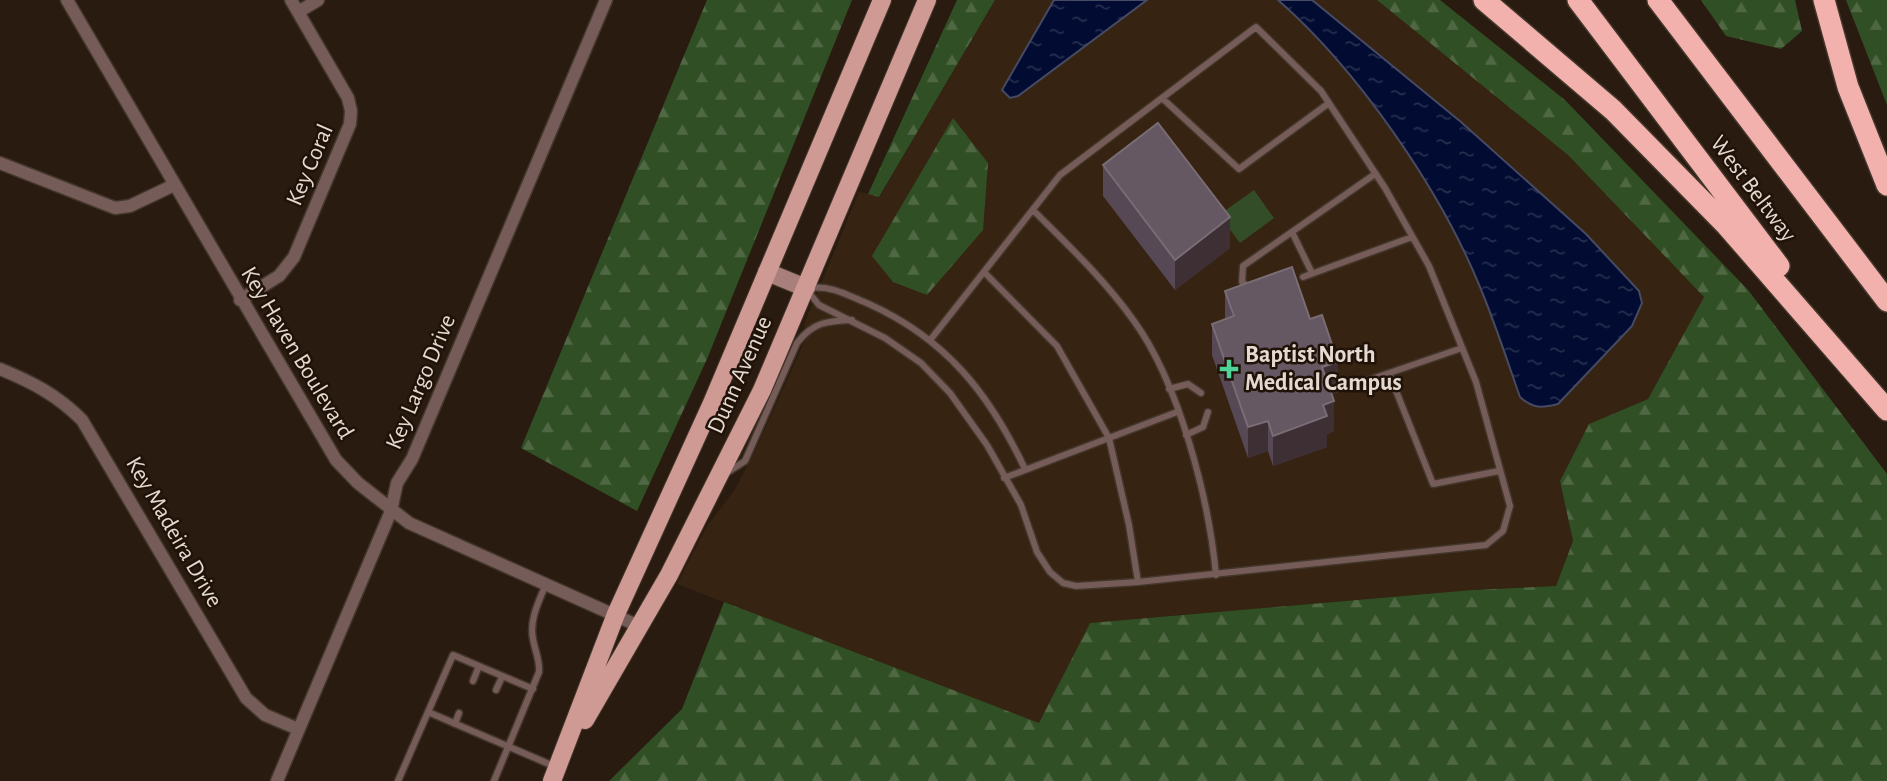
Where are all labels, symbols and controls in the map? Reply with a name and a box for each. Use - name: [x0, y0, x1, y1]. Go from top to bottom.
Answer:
- street label: Key Coral: [282, 121, 338, 209]
- street label: West Beltway: [1705, 131, 1801, 247]
- street label: Key Haven Boulevard: [236, 263, 358, 443]
- street label: Key Largo Drive: [382, 311, 460, 453]
- street label: Dunn Avenue: [703, 313, 777, 437]
- place label: Baptist North Medical Campus: [1245, 343, 1402, 395]
- marker: Baptist North Medical Campus: [1219, 359, 1239, 379]
- street label: Key Madeira Drive: [121, 453, 227, 611]

